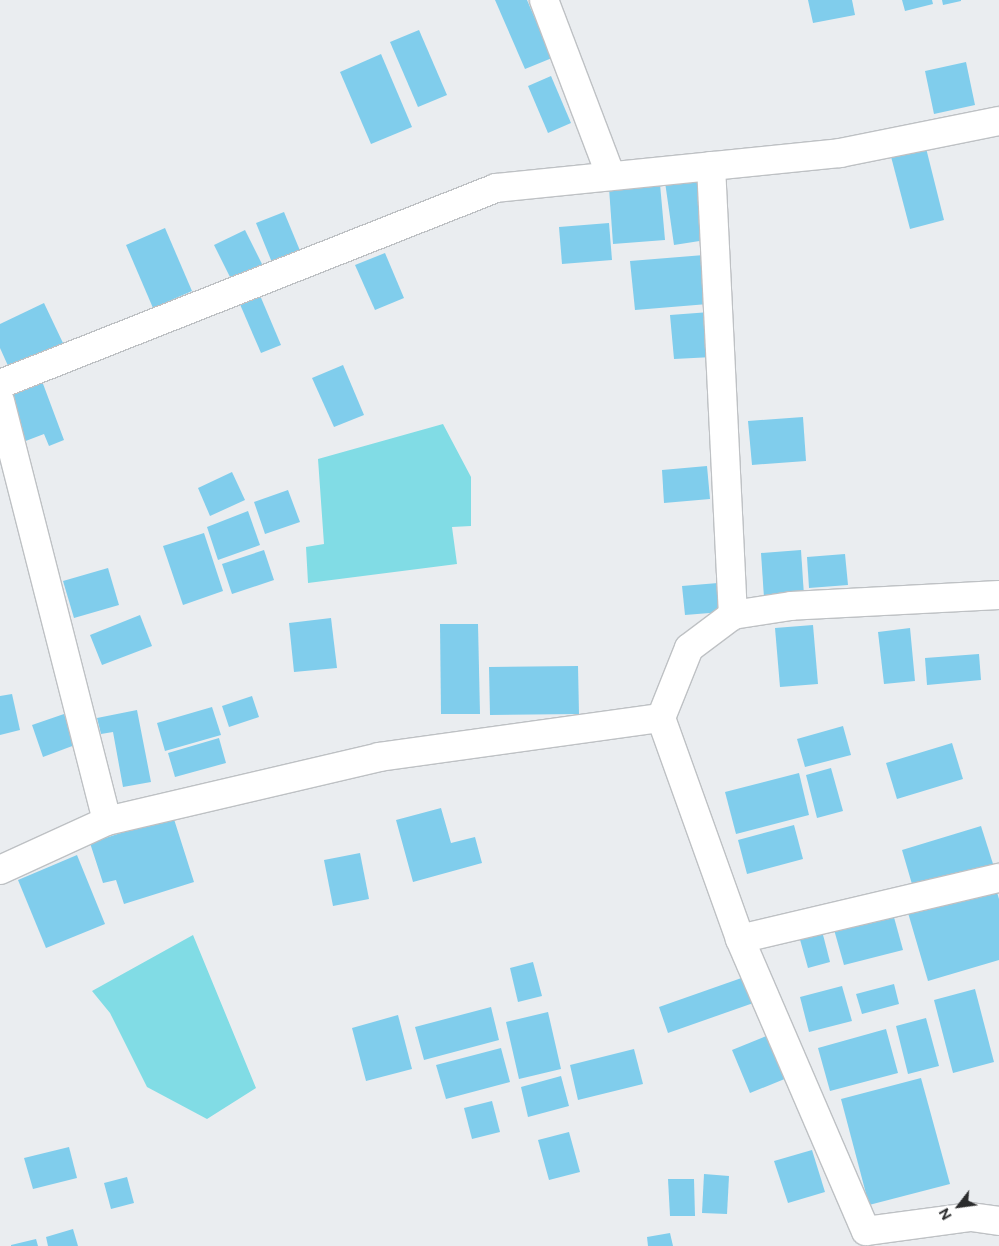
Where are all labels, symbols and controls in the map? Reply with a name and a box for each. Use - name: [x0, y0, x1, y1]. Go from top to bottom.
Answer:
- north arrow: [934, 1181, 984, 1231]
- text: N: [936, 1205, 956, 1223]

